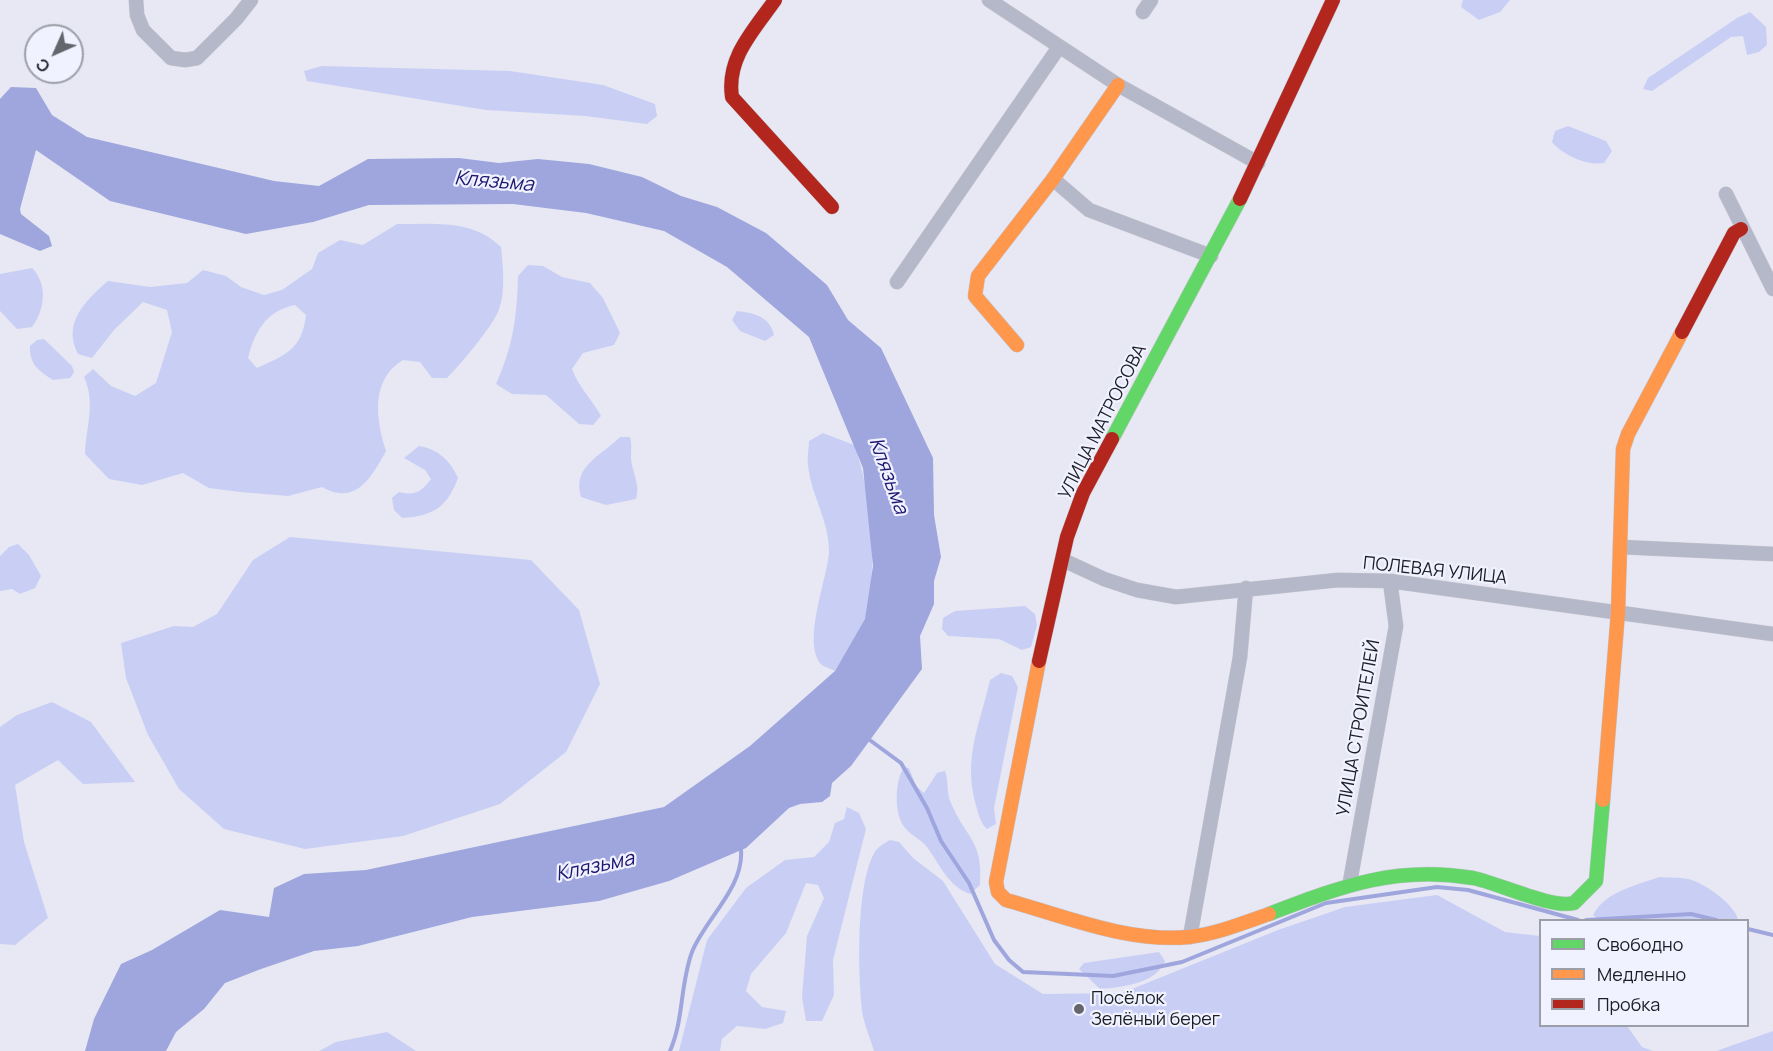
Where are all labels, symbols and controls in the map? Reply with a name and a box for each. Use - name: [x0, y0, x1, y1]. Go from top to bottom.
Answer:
- north arrow: [24, 24, 84, 84]
- text: С: [31, 53, 55, 77]
- water label: Клязьма: [453, 167, 535, 197]
- street label: УЛИЦА МАТРОСОВА: [1055, 341, 1151, 503]
- water label: Клязьма: [863, 435, 913, 517]
- street label: ПОЛЕВАЯ УЛИЦА: [1362, 553, 1508, 589]
- street label: УЛИЦА СТРОИТЕЛЕЙ: [1333, 638, 1385, 818]
- water label: Клязьма: [554, 847, 636, 887]
- legend: [1539, 919, 1749, 1027]
- text: Свободно: [1597, 932, 1683, 956]
- text: Медленно: [1597, 962, 1686, 986]
- place label: Посёлок Зелёный берег: [1091, 988, 1220, 1030]
- text: Пробка: [1597, 992, 1660, 1016]
- marker: Посёлок Зелёный берег: [1072, 1002, 1086, 1016]

